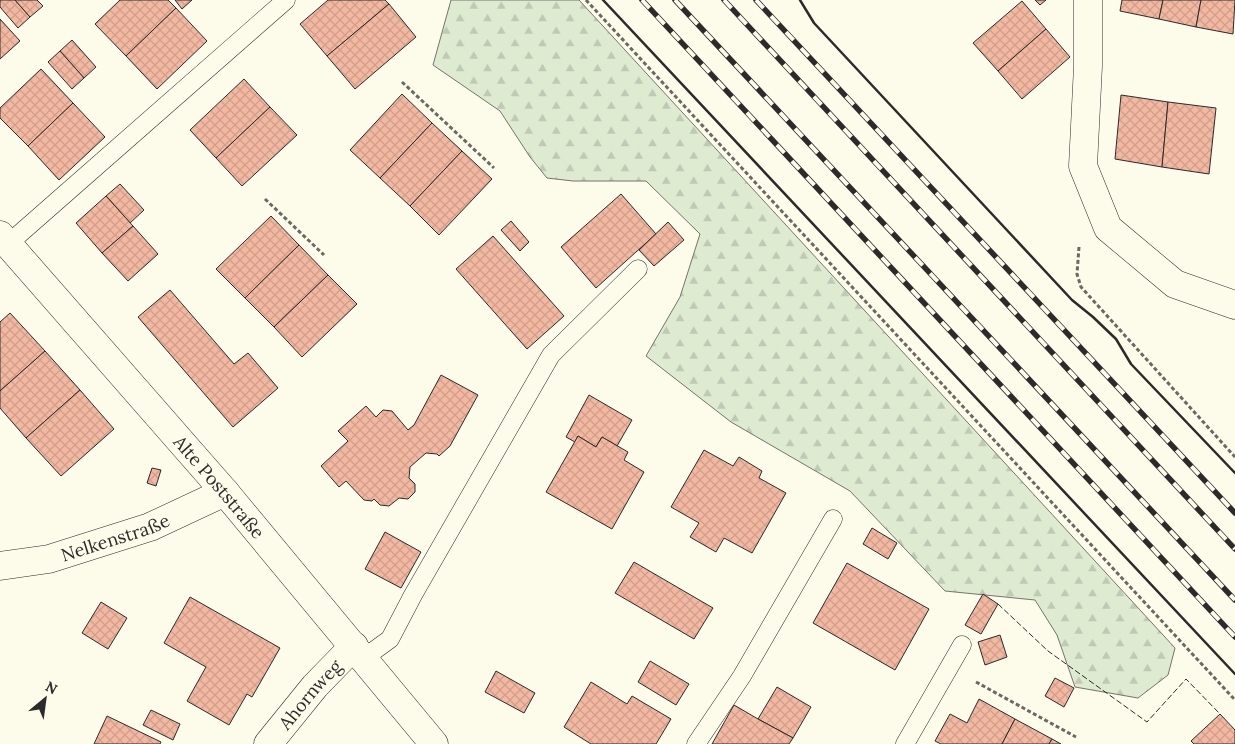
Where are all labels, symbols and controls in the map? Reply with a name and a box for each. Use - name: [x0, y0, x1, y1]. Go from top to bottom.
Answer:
- street label: Alte Poststraße: [168, 430, 270, 543]
- street label: Nelkenstraße: [58, 508, 173, 566]
- street label: Ahornweg: [273, 654, 347, 735]
- north arrow: [20, 674, 70, 724]
- text: N: [42, 677, 61, 698]

